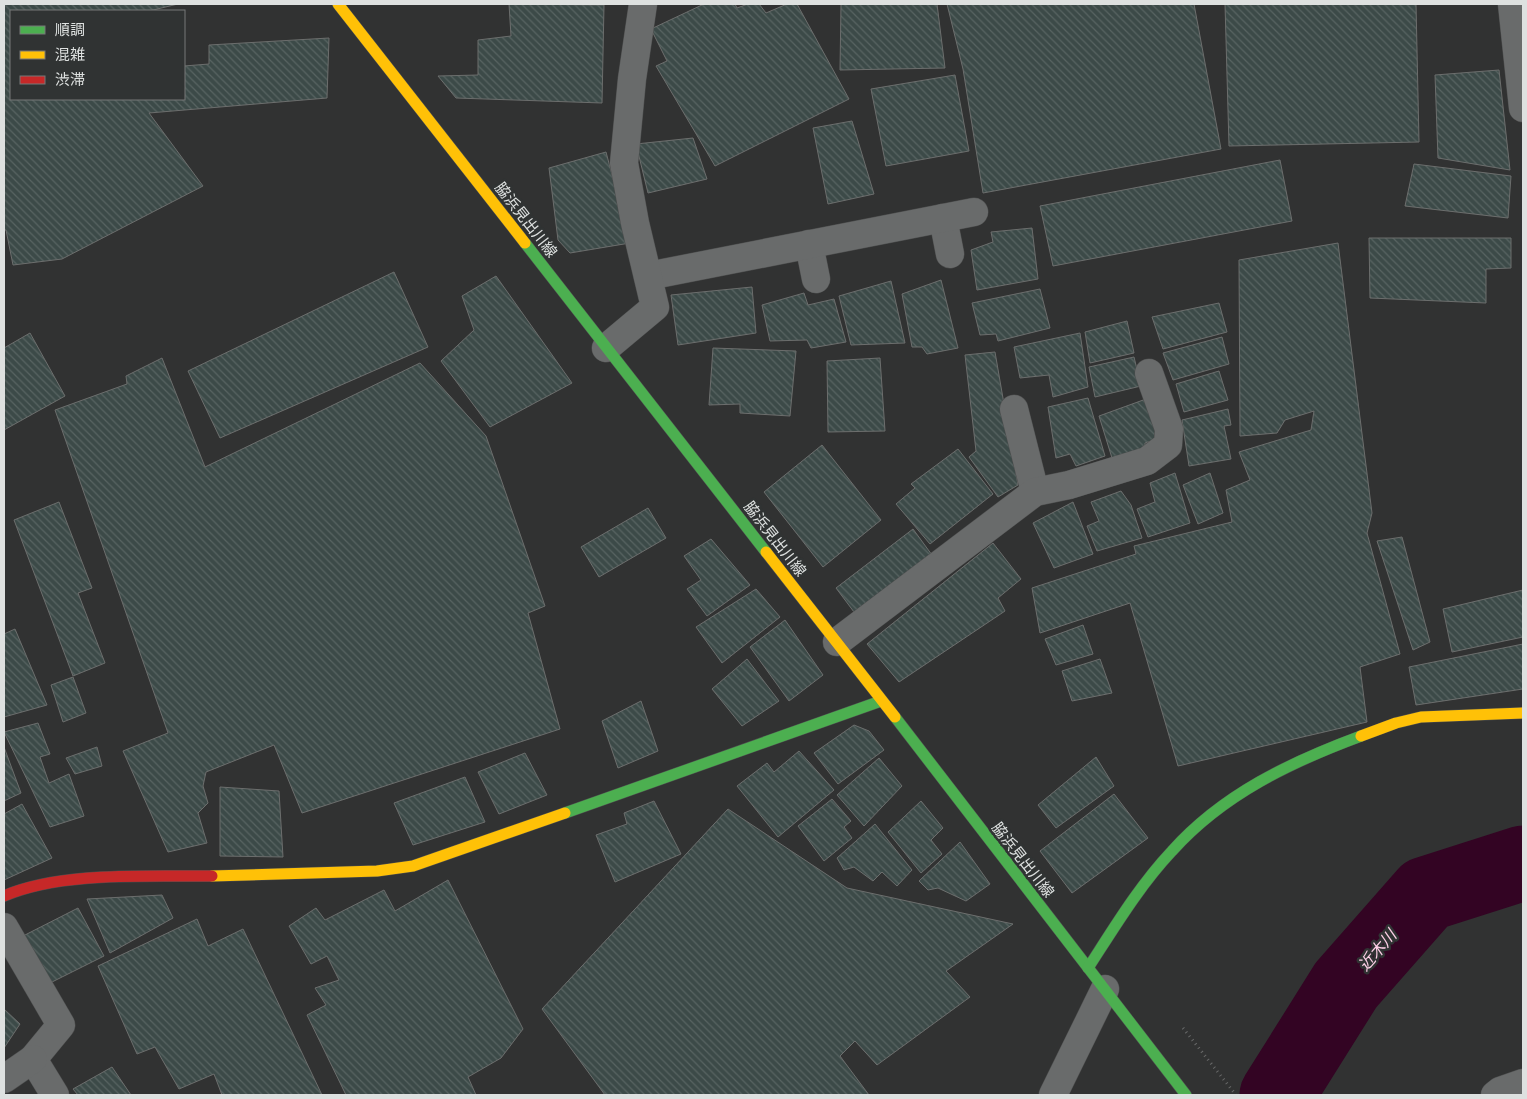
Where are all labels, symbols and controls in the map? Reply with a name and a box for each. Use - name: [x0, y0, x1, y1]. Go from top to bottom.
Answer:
- legend: [10, 10, 185, 100]
- text: 順調: [55, 21, 85, 39]
- text: 混雑: [55, 46, 85, 64]
- text: 渋滞: [55, 71, 85, 89]
- street label: 脇浜見出川線: [491, 179, 561, 261]
- street label: 脇浜見出川線: [740, 498, 810, 580]
- street label: 脇浜見出川線: [988, 819, 1058, 901]
- water label: 近木川: [1354, 924, 1402, 975]

